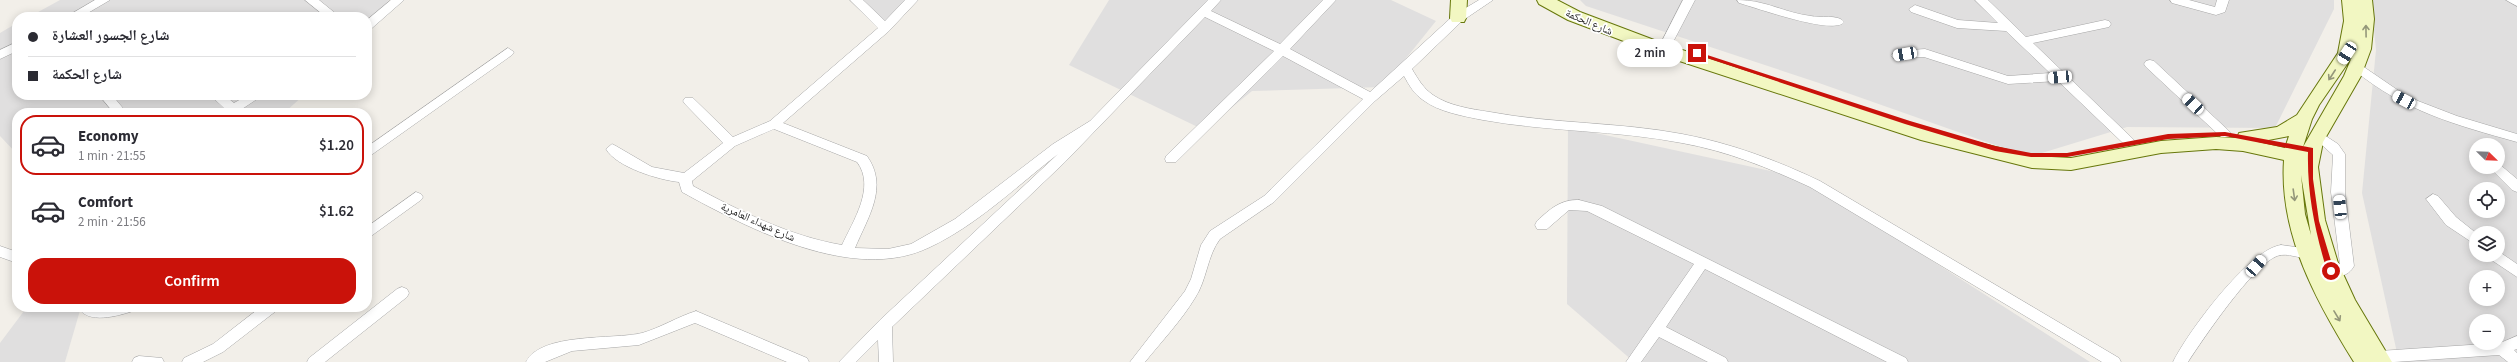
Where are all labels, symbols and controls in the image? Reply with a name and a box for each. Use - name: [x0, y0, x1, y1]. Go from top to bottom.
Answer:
- street label: شارع الحكمة: [1563, 5, 1615, 39]
- text: شارع الجسور العشارة: [52, 25, 169, 46]
- one-way arrow: [2362, 25, 2370, 38]
- callout: 2 min: [1617, 39, 1683, 67]
- car: [2335, 40, 2359, 66]
- text: 2 min: [1635, 44, 1665, 62]
- route end: [1688, 44, 1706, 62]
- car: [1892, 46, 1918, 62]
- text: شارع الحكمة: [52, 64, 122, 85]
- car: [2048, 70, 2072, 84]
- one-way arrow: [2328, 70, 2336, 81]
- car: [2391, 89, 2417, 111]
- car: [2180, 91, 2206, 117]
- text: Economy: [78, 126, 139, 147]
- icon: car: [30, 127, 66, 163]
- text: $1.20: [319, 135, 354, 156]
- north arrow: [2469, 138, 2505, 174]
- map controls: [2469, 138, 2505, 350]
- text: 1 min · 21:55: [78, 147, 146, 165]
- button: locate: [2469, 182, 2505, 218]
- one-way arrow: [2290, 188, 2297, 201]
- text: Comfort: [78, 192, 133, 213]
- icon: car: [30, 193, 66, 229]
- car: [2333, 194, 2347, 220]
- street label: شارع شهداء العامرية: [718, 199, 798, 245]
- text: $1.62: [319, 201, 354, 222]
- text: 2 min · 21:56: [78, 213, 146, 231]
- button: layers: [2469, 226, 2505, 262]
- car: [2244, 253, 2268, 279]
- button: Confirm: [28, 258, 356, 304]
- route start: [2322, 262, 2340, 280]
- button: +: [2469, 270, 2505, 306]
- one-way arrow: [2333, 310, 2341, 322]
- button: −: [2469, 314, 2505, 350]

